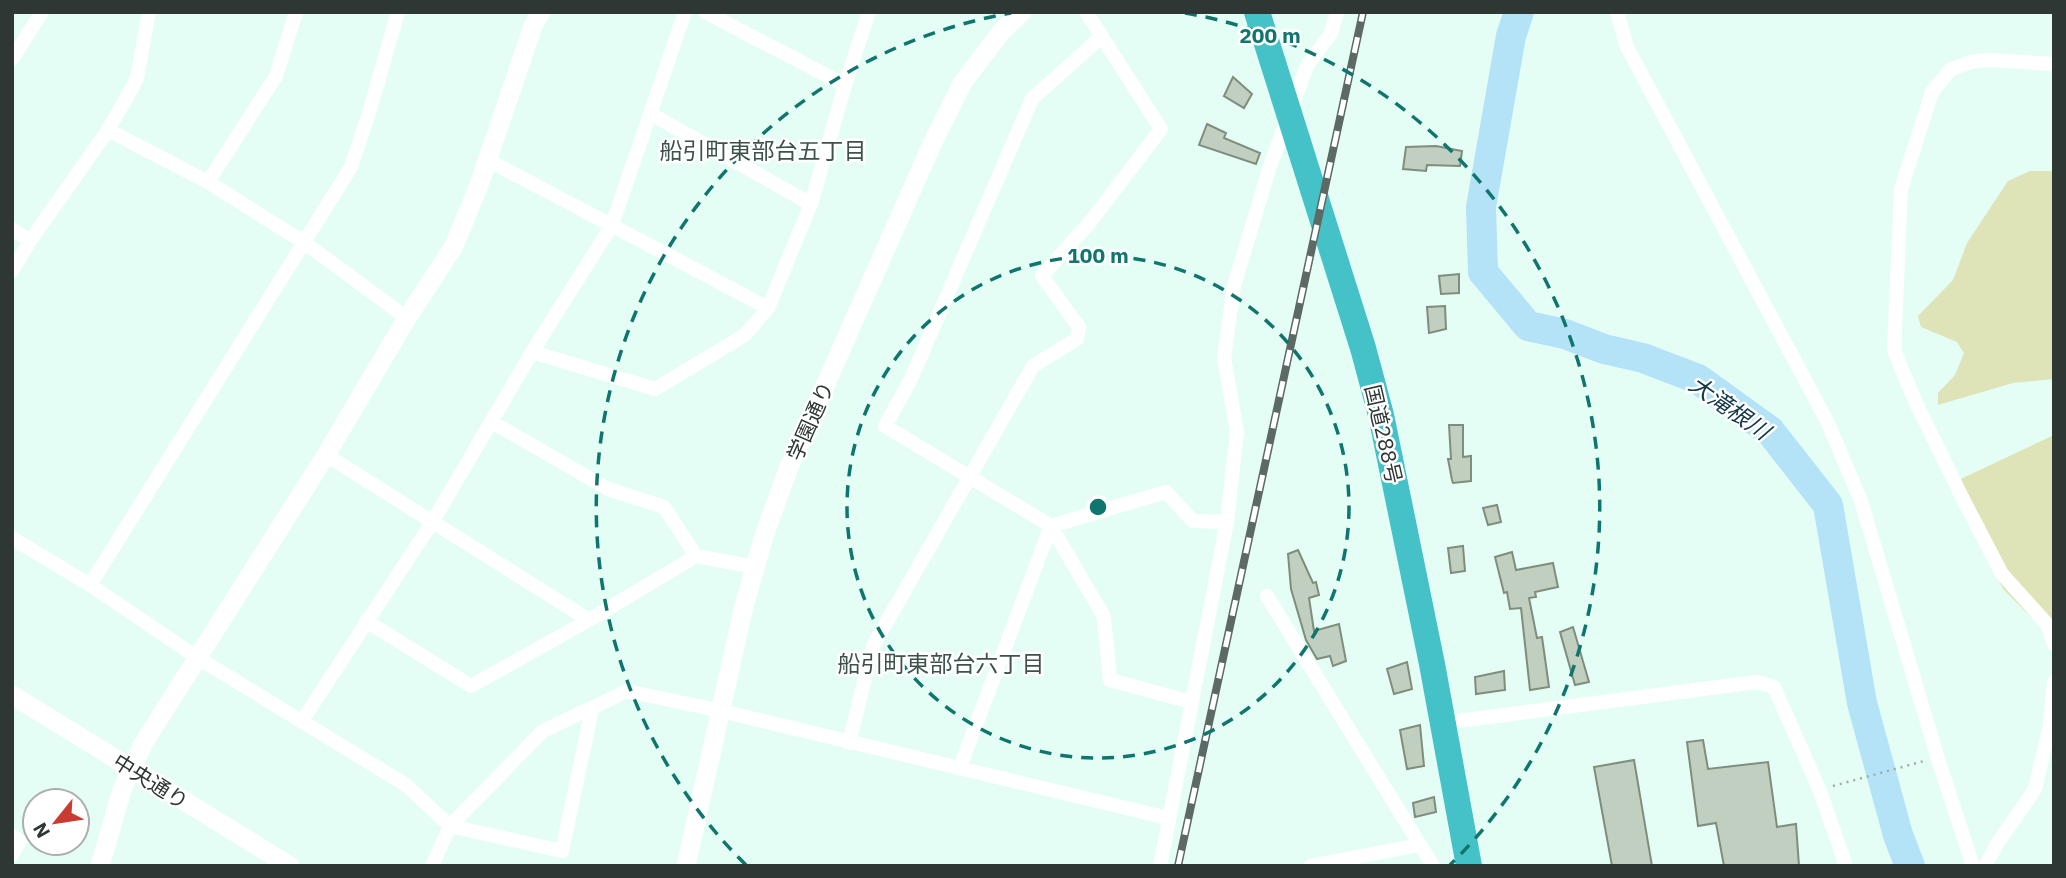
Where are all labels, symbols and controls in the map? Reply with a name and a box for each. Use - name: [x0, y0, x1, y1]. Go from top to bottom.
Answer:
- text: 200 m: [1239, 21, 1301, 49]
- district label: 船引町東部台五丁目: [660, 135, 867, 165]
- text: 100 m: [1067, 241, 1129, 269]
- water label: 大滝根川: [1684, 368, 1779, 447]
- street label: 学園通り: [780, 377, 840, 465]
- street label: 国道288号: [1359, 382, 1409, 486]
- centre of rings: [1086, 495, 1110, 519]
- district label: 船引町東部台六丁目: [838, 648, 1045, 678]
- street label: 中央通り: [108, 747, 194, 815]
- north arrow: [21, 787, 91, 857]
- text: N: [27, 819, 55, 842]

